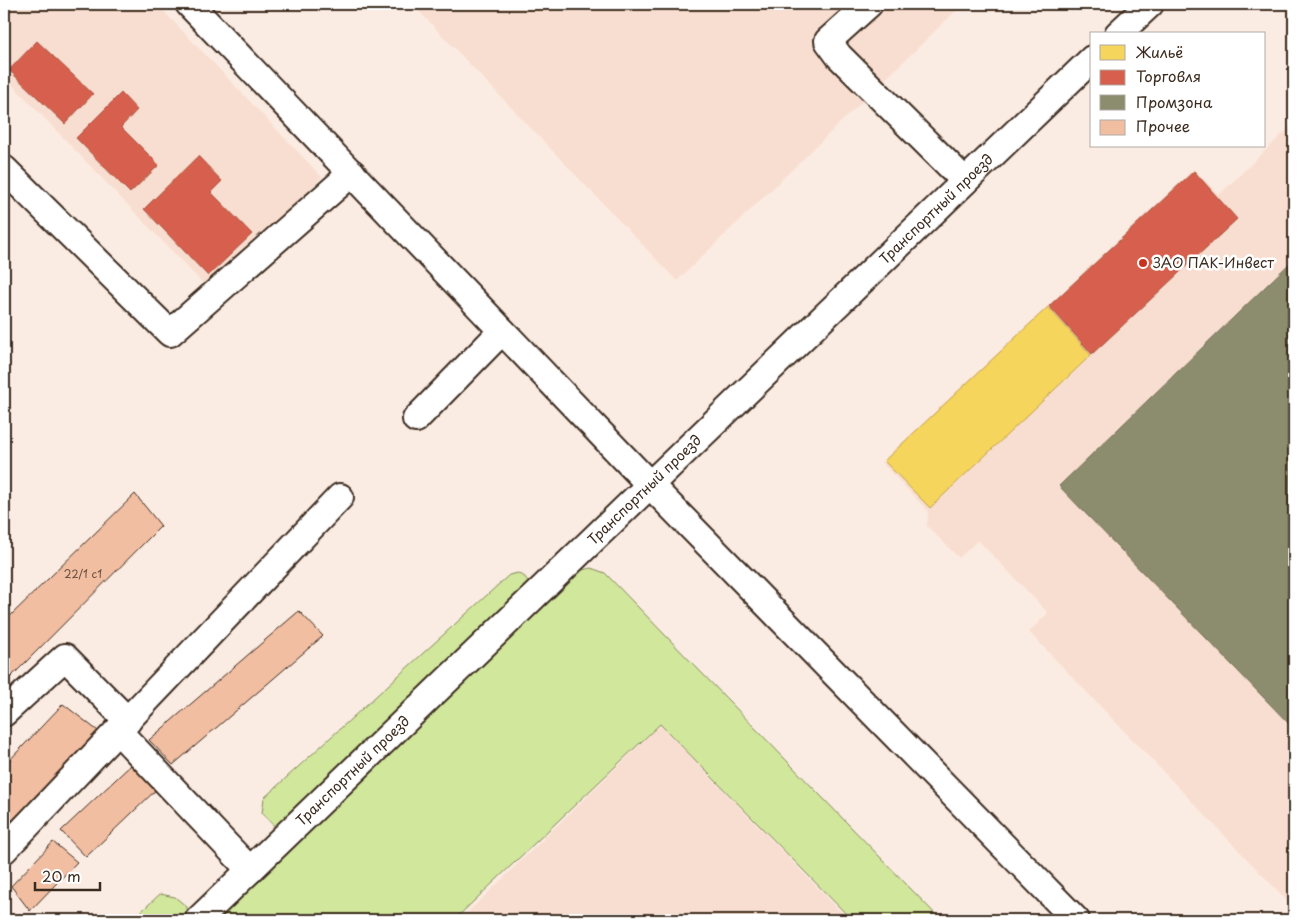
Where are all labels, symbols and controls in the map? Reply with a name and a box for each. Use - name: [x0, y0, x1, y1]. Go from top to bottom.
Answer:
- legend: [1090, 32, 1266, 148]
- text: Жильё: [1135, 40, 1183, 63]
- text: Торговля: [1136, 64, 1201, 87]
- text: Промзона: [1136, 90, 1213, 113]
- text: Прочее: [1136, 114, 1190, 137]
- street label: Транспортный проезд: [874, 149, 998, 269]
- place label: ЗАО ПАК-Инвест: [1153, 252, 1274, 273]
- marker: ЗАО ПАК-Инвест: [1137, 257, 1149, 269]
- street label: Транспортный проезд: [583, 430, 706, 549]
- house number: 22/1 с1: [64, 565, 102, 582]
- street label: Транспортный проезд: [291, 711, 414, 830]
- scale bar: [35, 859, 100, 891]
- text: 20 m: [42, 864, 81, 887]

